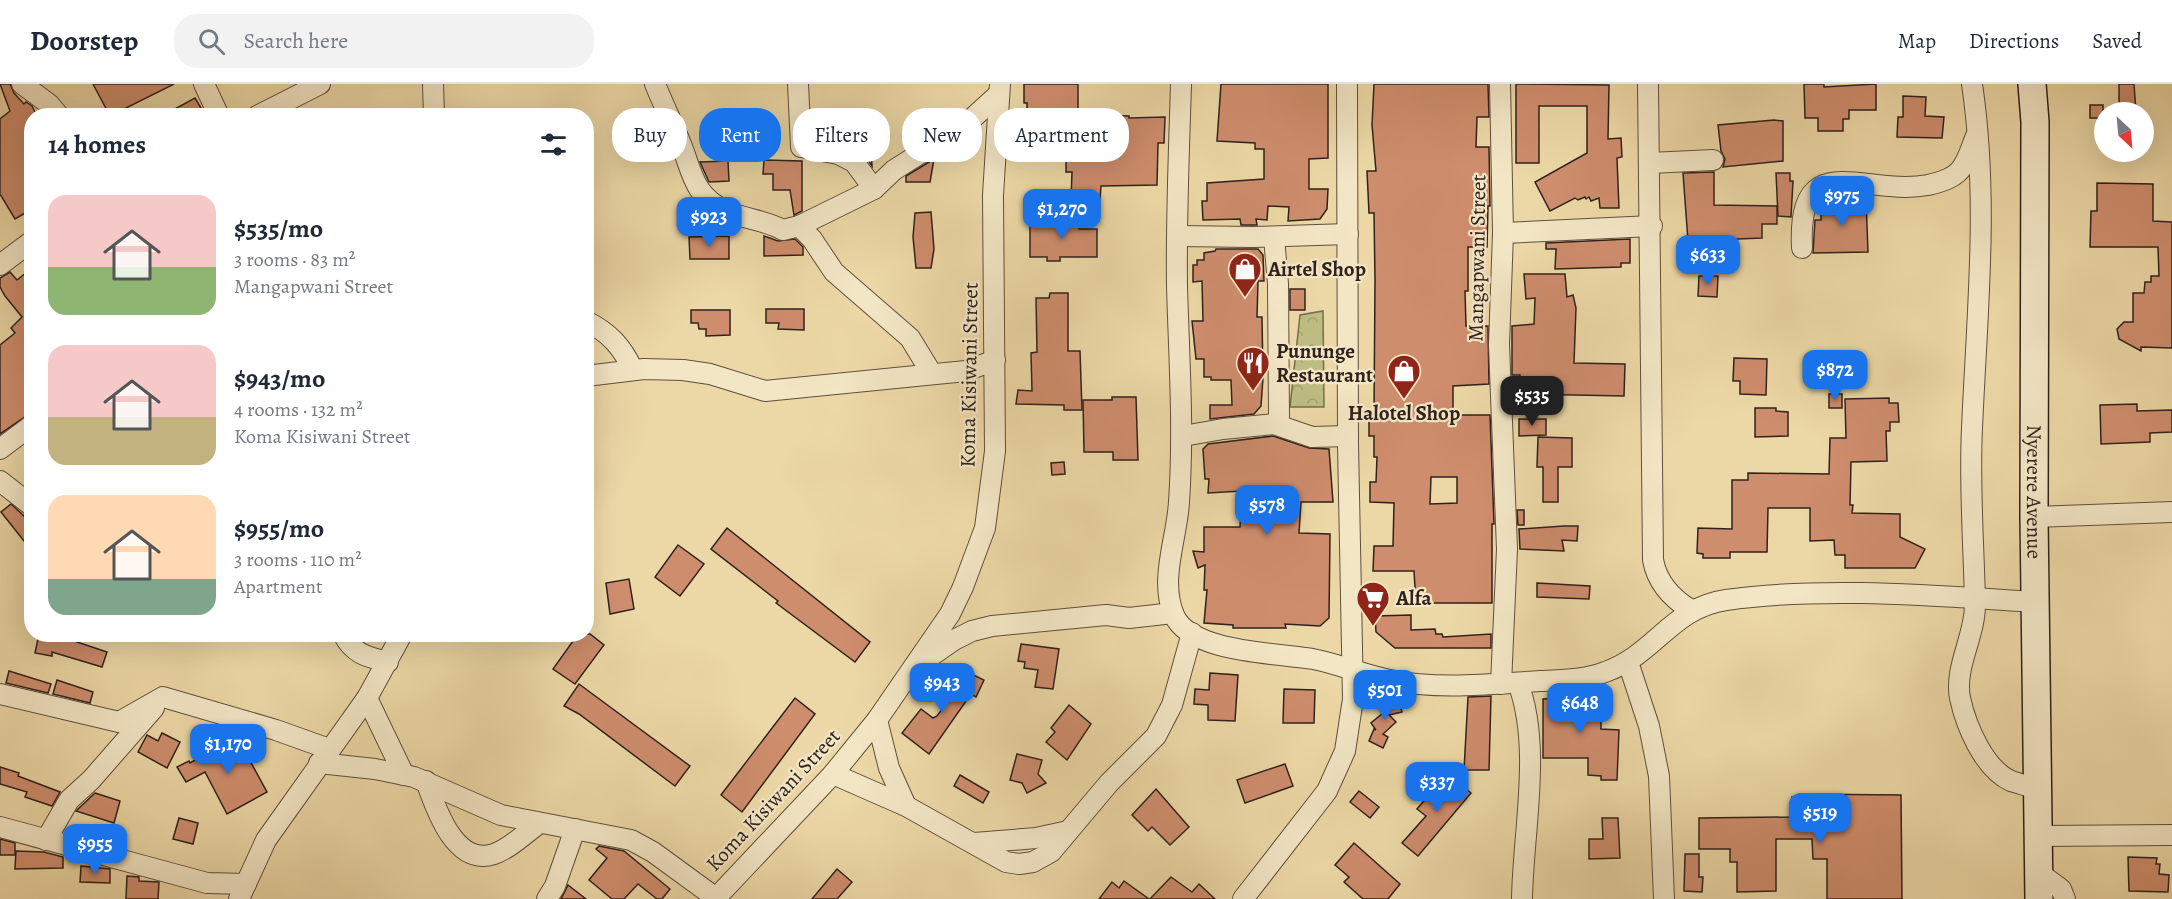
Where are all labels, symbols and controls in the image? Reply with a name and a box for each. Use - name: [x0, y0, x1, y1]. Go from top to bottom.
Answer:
- search box: [174, 14, 594, 68]
- text: Doorstep: [30, 22, 138, 60]
- icon: search: [195, 25, 228, 58]
- text: Search here: [243, 26, 348, 56]
- text: Map: [1898, 27, 1936, 55]
- text: Directions: [1969, 27, 2059, 55]
- text: Saved: [2092, 27, 2142, 55]
- north arrow: [2094, 102, 2154, 162]
- map controls: [2094, 102, 2154, 162]
- chip: Buy: [612, 108, 687, 162]
- chip: Rent: [699, 108, 781, 162]
- chip: Filters: [793, 108, 890, 162]
- chip: New: [902, 108, 982, 162]
- chip: Apartment: [994, 108, 1129, 162]
- text: 14 homes: [48, 127, 146, 162]
- icon: filters: [537, 128, 570, 161]
- street label: Mangapwani Street: [1462, 174, 1492, 342]
- pin: $975: [1806, 176, 1878, 227]
- text: $975: [1824, 182, 1860, 209]
- pin: $1,270: [1013, 189, 1111, 240]
- text: $1,270: [1037, 195, 1087, 222]
- pin: $923: [673, 197, 745, 248]
- text: $923: [691, 203, 727, 230]
- text: $535/mo: [234, 211, 323, 246]
- icon: home: [96, 219, 168, 291]
- pin: $633: [1672, 235, 1744, 286]
- text: $633: [1690, 241, 1726, 268]
- text: 3 rooms · 83 m²: [234, 246, 355, 273]
- shop icon: Airtel Shop: [1227, 251, 1263, 298]
- place label: Airtel Shop: [1267, 255, 1366, 283]
- text: Mangapwani Street: [234, 273, 393, 300]
- street label: Koma Kisiwani Street: [953, 282, 985, 468]
- place label: Pununge Restaurant: [1276, 337, 1373, 389]
- restaurant icon: Pununge Restaurant: [1235, 345, 1271, 392]
- pin: $872: [1799, 350, 1871, 401]
- shop icon: Halotel Shop: [1386, 353, 1422, 400]
- text: $872: [1816, 356, 1854, 383]
- text: $943/mo: [234, 361, 325, 396]
- icon: home: [96, 369, 168, 441]
- pin: $535: [1496, 376, 1568, 427]
- text: $535: [1515, 382, 1550, 409]
- text: 4 rooms · 132 m²: [234, 396, 363, 423]
- place label: Halotel Shop: [1348, 399, 1460, 427]
- text: Koma Kisiwani Street: [234, 423, 411, 450]
- street label: Nyerere Avenue: [2020, 425, 2049, 559]
- pin: $578: [1231, 485, 1303, 536]
- text: $578: [1249, 491, 1285, 518]
- text: $955/mo: [234, 511, 324, 546]
- icon: home: [96, 519, 168, 591]
- text: 3 rooms · 110 m²: [234, 546, 362, 573]
- text: Apartment: [234, 573, 323, 600]
- supermarket icon: Alfa: [1355, 580, 1391, 627]
- place label: Alfa: [1395, 584, 1433, 612]
- pin: $943: [906, 663, 978, 714]
- text: $943: [924, 669, 960, 696]
- pin: $501: [1349, 670, 1421, 721]
- text: $501: [1367, 676, 1403, 703]
- pin: $648: [1544, 683, 1616, 734]
- text: $648: [1561, 689, 1599, 716]
- street label: Koma Kisiwani Street: [700, 723, 847, 877]
- pin: $1,170: [179, 724, 277, 775]
- text: $1,170: [204, 730, 252, 757]
- pin: $337: [1401, 762, 1473, 813]
- text: $337: [1419, 768, 1455, 795]
- pin: $519: [1784, 793, 1856, 844]
- text: $519: [1803, 799, 1837, 826]
- pin: $955: [59, 824, 131, 875]
- text: $955: [77, 830, 113, 857]

